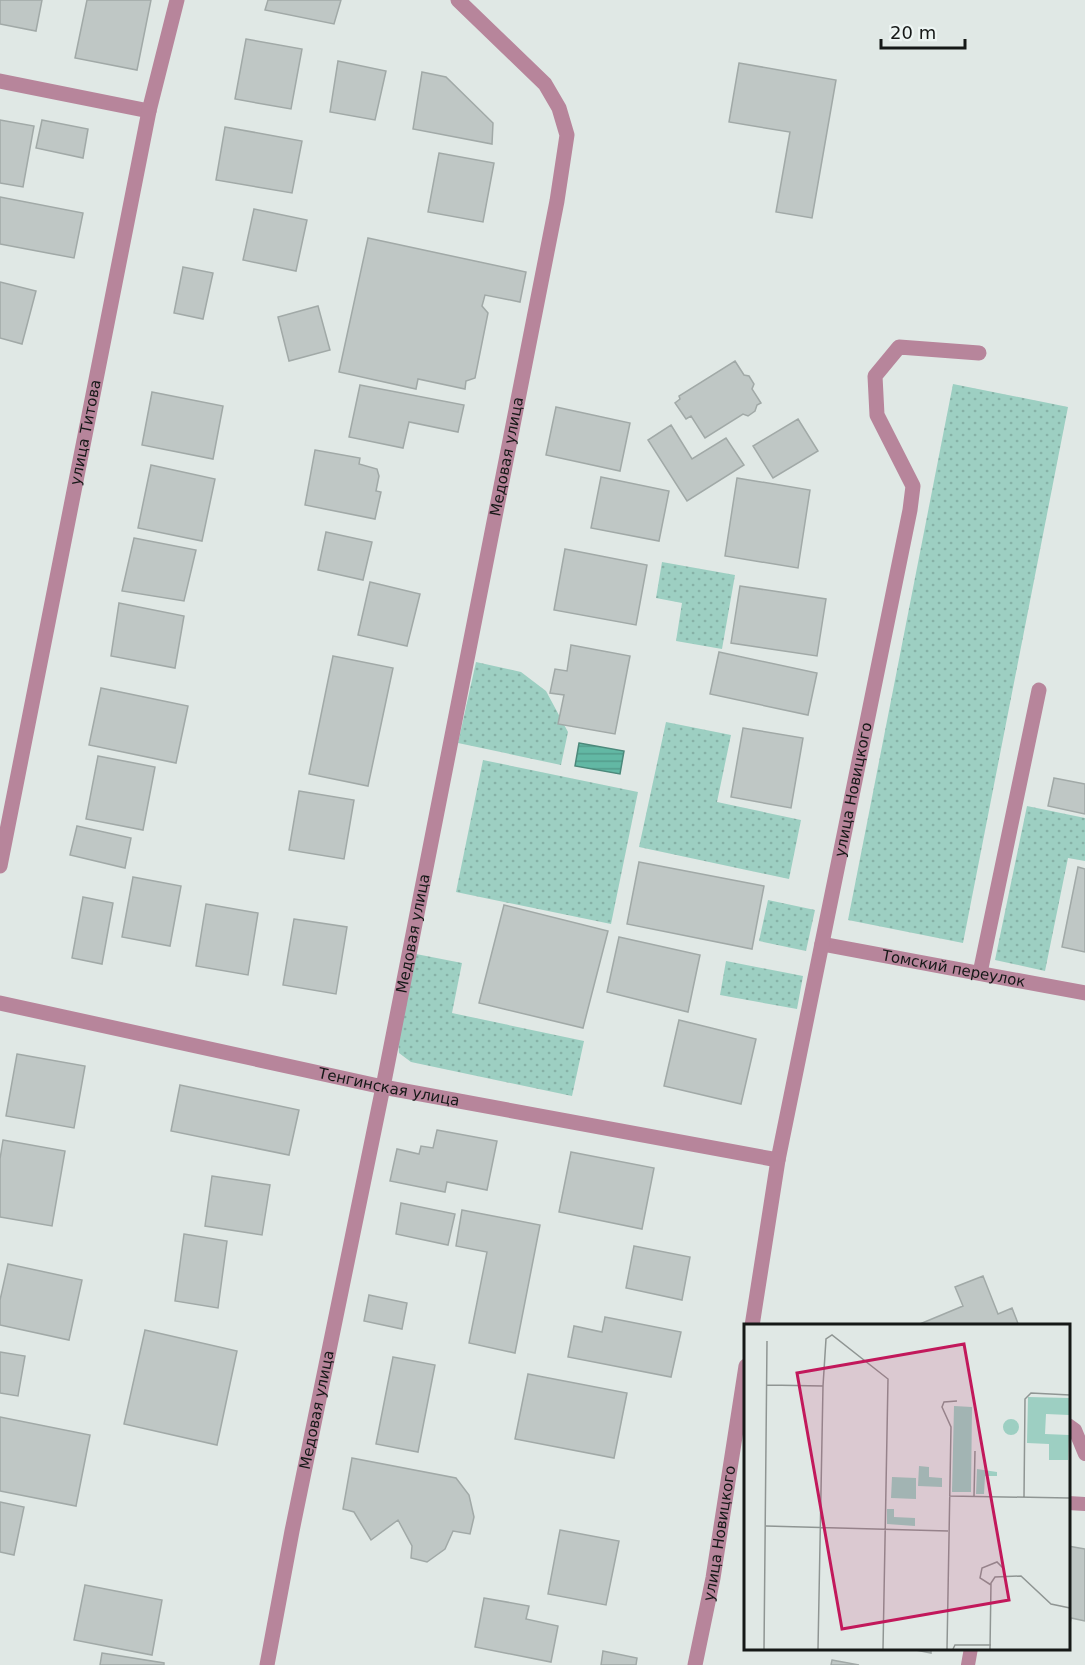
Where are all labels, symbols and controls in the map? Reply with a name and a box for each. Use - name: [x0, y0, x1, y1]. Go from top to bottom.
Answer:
- scale bar: [881, 12, 965, 50]
- text: 20 m: [890, 22, 936, 43]
- street label: улица Титова: [66, 378, 105, 487]
- street label: Медовая улица: [486, 395, 527, 518]
- street label: улица Новицкого: [831, 721, 876, 859]
- street label: Медовая улица: [393, 872, 434, 995]
- street label: Томский переулок: [879, 946, 1027, 991]
- street label: Тенгинская улица: [316, 1064, 461, 1110]
- inset map: [744, 1324, 1070, 1650]
- street label: Медовая улица: [296, 1349, 338, 1471]
- street label: улица Новицкого: [699, 1464, 739, 1603]

